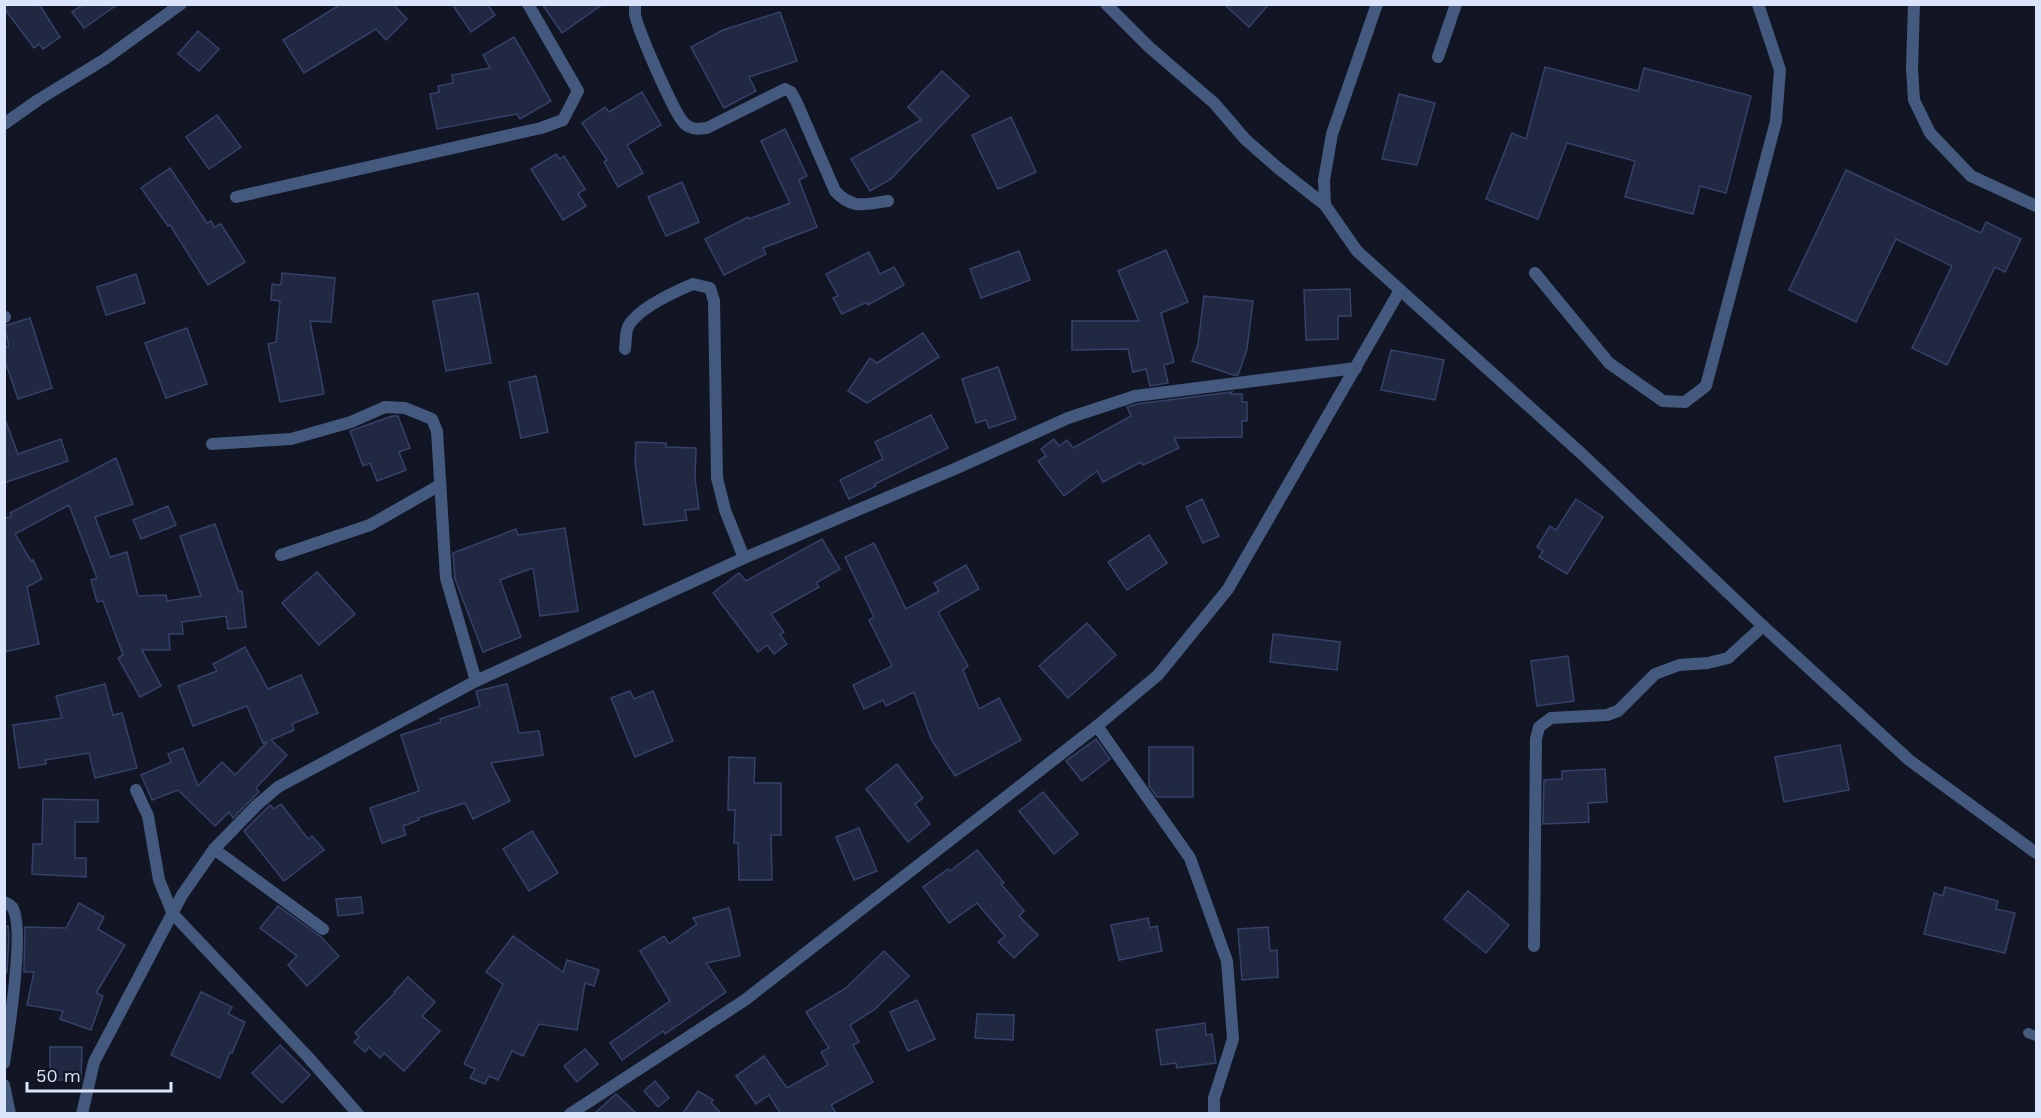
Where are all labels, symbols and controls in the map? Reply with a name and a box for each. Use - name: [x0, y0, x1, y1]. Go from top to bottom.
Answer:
- scale bar: [27, 1055, 171, 1093]
- text: 50 m: [36, 1065, 81, 1086]

